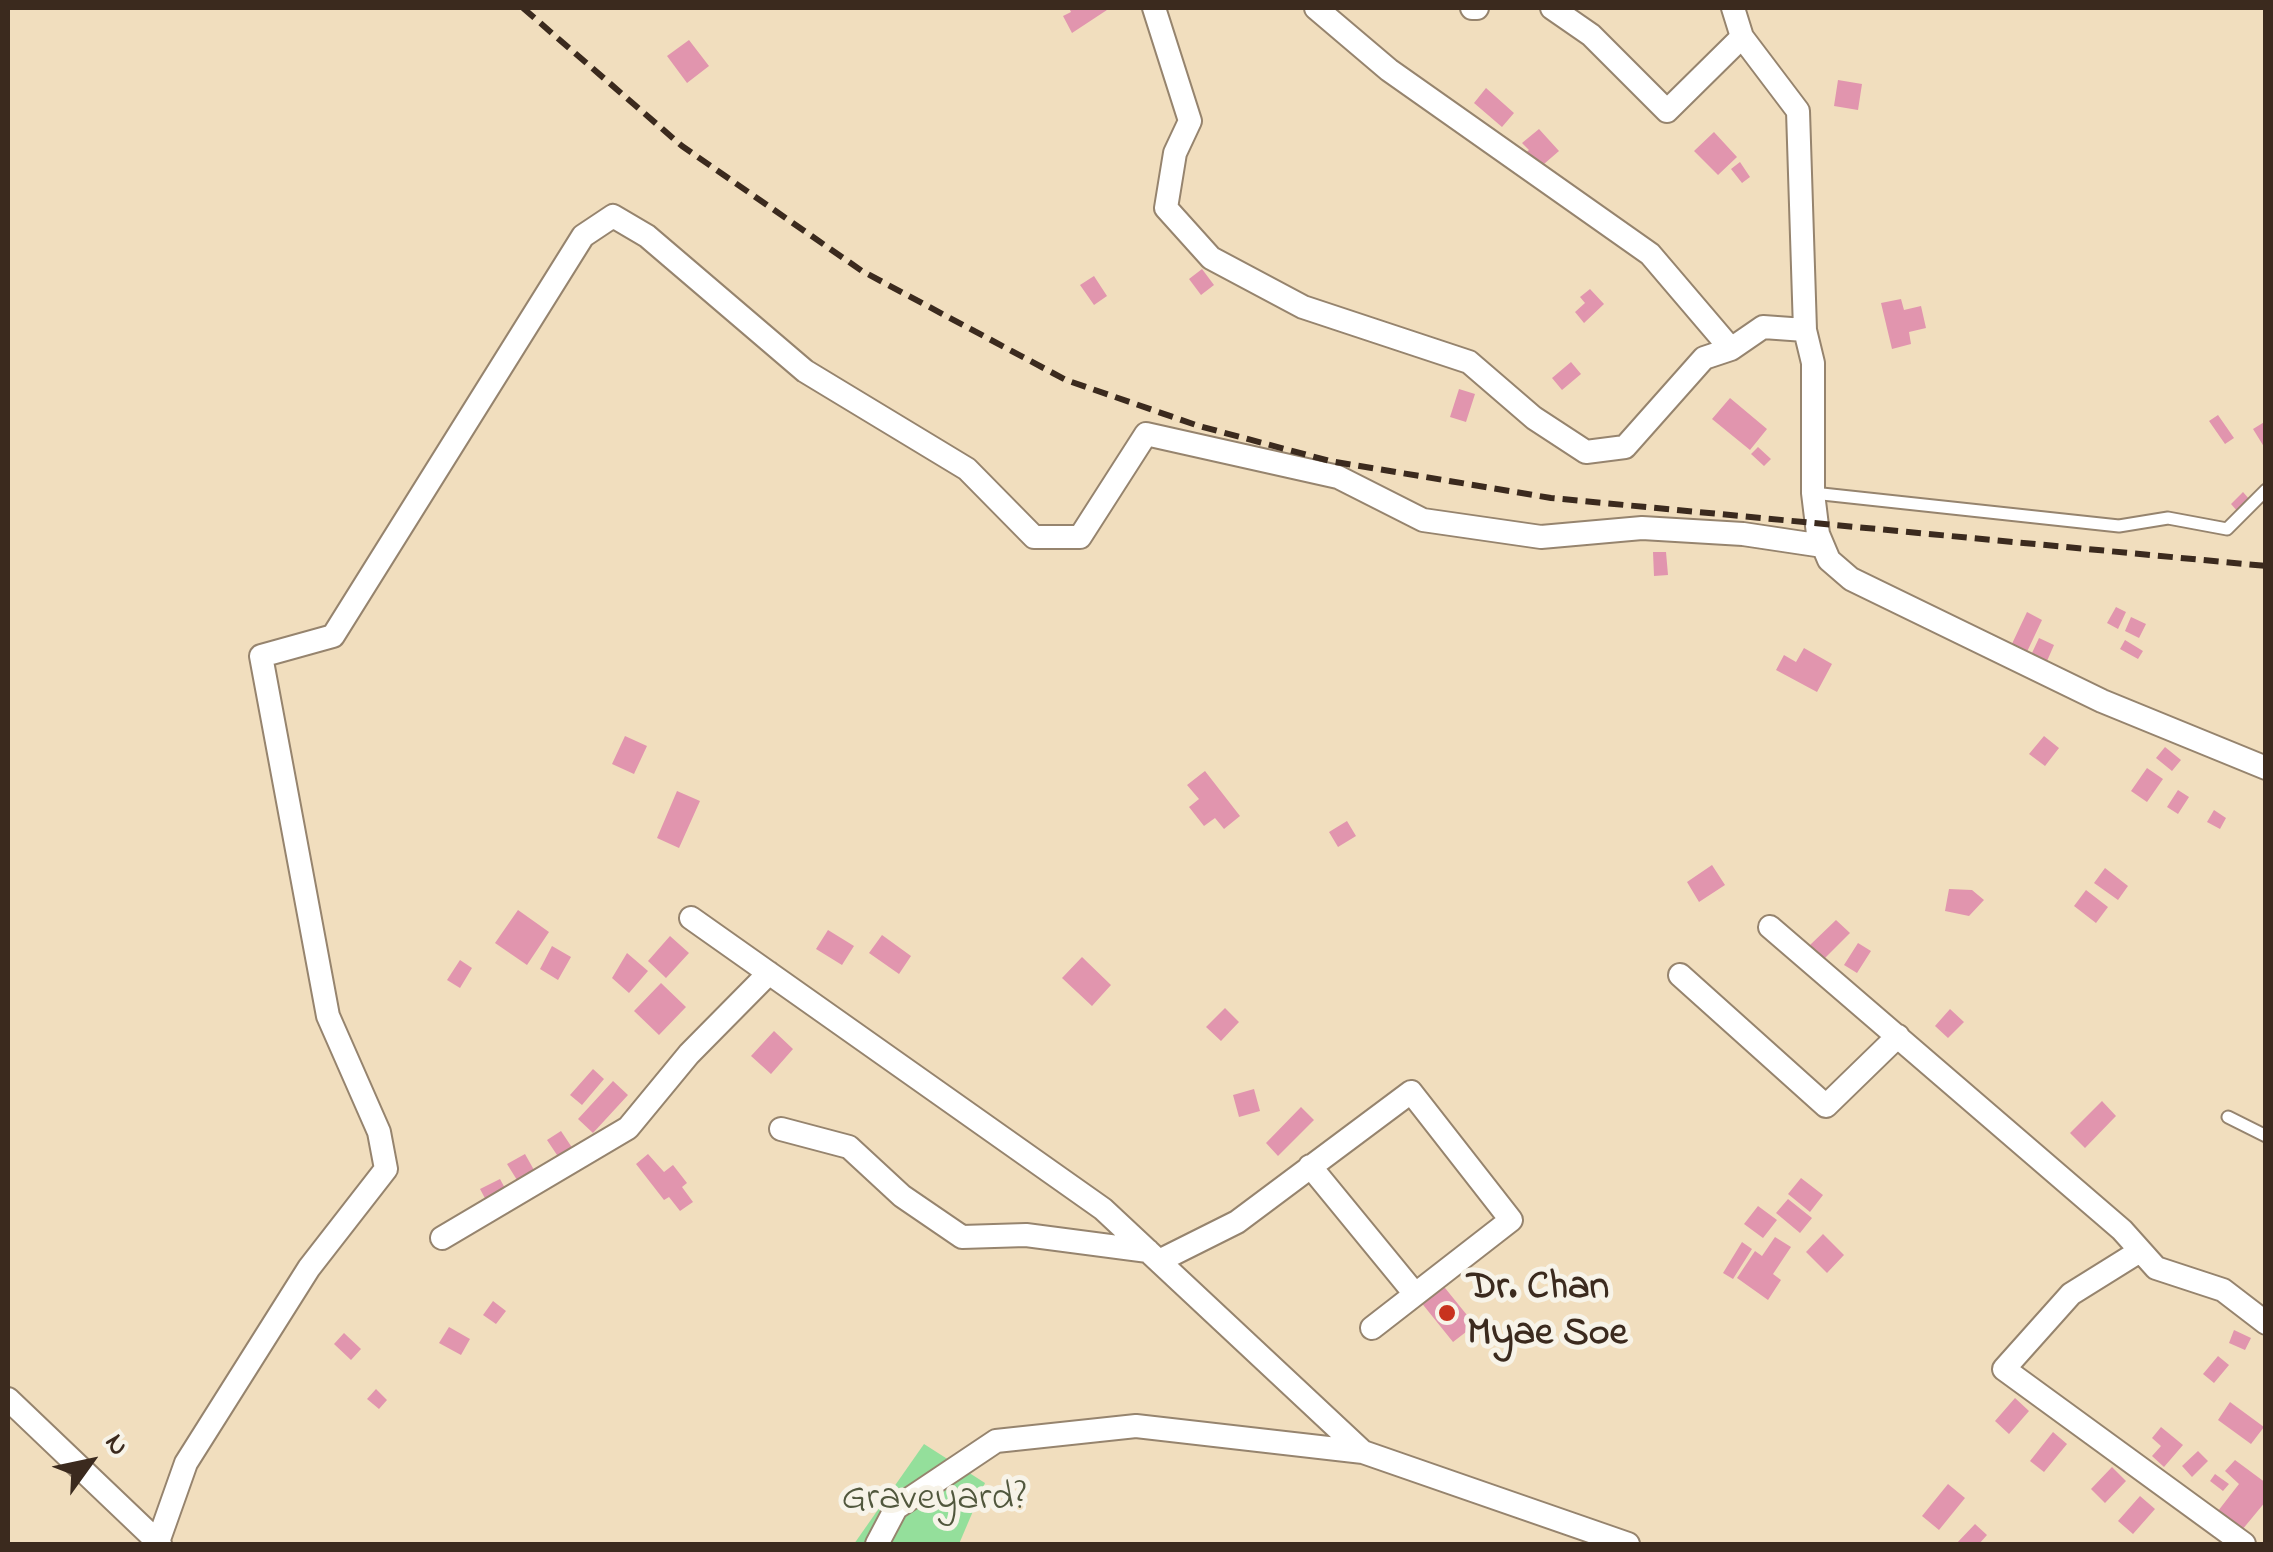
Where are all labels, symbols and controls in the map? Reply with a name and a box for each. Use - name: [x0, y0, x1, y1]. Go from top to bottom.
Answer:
- place label: Dr. Chan Myae Soe: [1467, 1266, 1627, 1360]
- marker: Dr. Chan Myae Soe: [1436, 1302, 1458, 1324]
- north arrow: [40, 1412, 140, 1512]
- text: N: [93, 1426, 138, 1464]
- park label: Graveyard?: [841, 1477, 1027, 1525]

